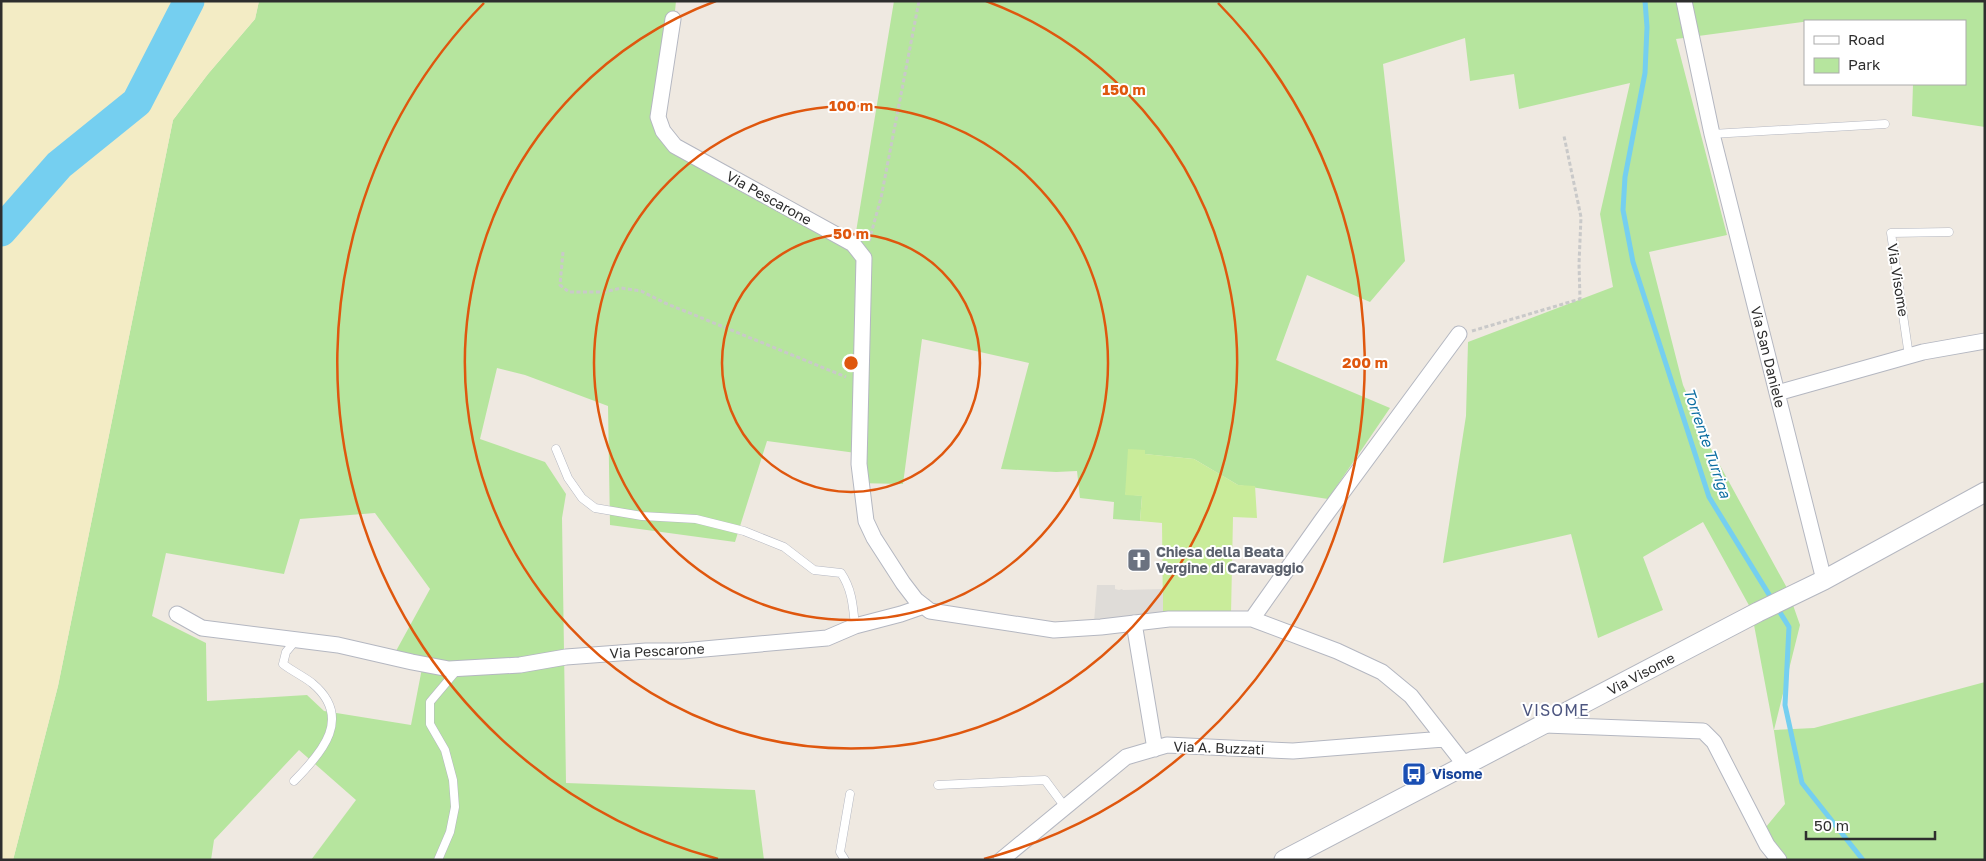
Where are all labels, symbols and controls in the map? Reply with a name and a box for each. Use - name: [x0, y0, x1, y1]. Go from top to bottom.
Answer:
- legend: [1804, 20, 1966, 85]
- text: Road: [1848, 30, 1885, 48]
- text: Park: [1848, 55, 1881, 73]
- text: 150 m: [1102, 80, 1146, 98]
- text: 100 m: [829, 96, 873, 114]
- street label: Via Pescarone: [724, 167, 815, 228]
- text: 50 m: [833, 224, 869, 242]
- street label: Via Visome: [1884, 242, 1913, 318]
- street label: Via San Daniele: [1748, 304, 1789, 409]
- text: 200 m: [1342, 353, 1388, 371]
- centre of rings: [842, 354, 860, 372]
- water label: Torrente Turriga: [1680, 385, 1735, 501]
- place label: Chiesa della Beata Vergine di Caravaggio: [1156, 543, 1304, 576]
- church icon: Chiesa della Beata Vergine di Caravaggio: [1126, 547, 1152, 573]
- street label: Via Pescarone: [609, 640, 705, 661]
- street label: Via Visome: [1604, 649, 1677, 698]
- district label: VISOME: [1522, 700, 1590, 720]
- street label: Via A. Buzzati: [1173, 737, 1265, 758]
- bus stop icon: Visome: [1401, 761, 1427, 787]
- place label: Visome: [1432, 765, 1483, 782]
- scale bar: [1806, 808, 1935, 840]
- text: 50 m: [1814, 816, 1849, 834]

